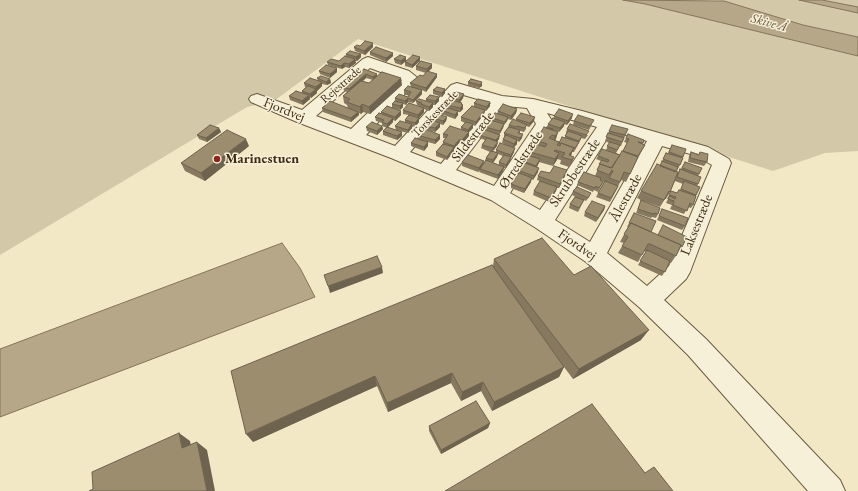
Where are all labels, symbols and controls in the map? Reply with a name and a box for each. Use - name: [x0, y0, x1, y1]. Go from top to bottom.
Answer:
- water label: Skive Å: [749, 11, 789, 35]
- street label: Rejestræde: [318, 63, 364, 107]
- street label: Torskestræde: [409, 87, 461, 141]
- street label: Fjordvej: [261, 94, 307, 126]
- street label: Sildestræde: [448, 108, 498, 166]
- street label: Ørredstræde: [495, 128, 547, 192]
- street label: Skrubbestræde: [546, 136, 604, 210]
- place label: Marinestuen: [225, 151, 299, 167]
- marker: Marinestuen: [212, 154, 222, 164]
- street label: Ålestræde: [606, 171, 646, 225]
- street label: Laksestræde: [677, 192, 717, 258]
- street label: Fjordvej: [554, 226, 600, 264]

